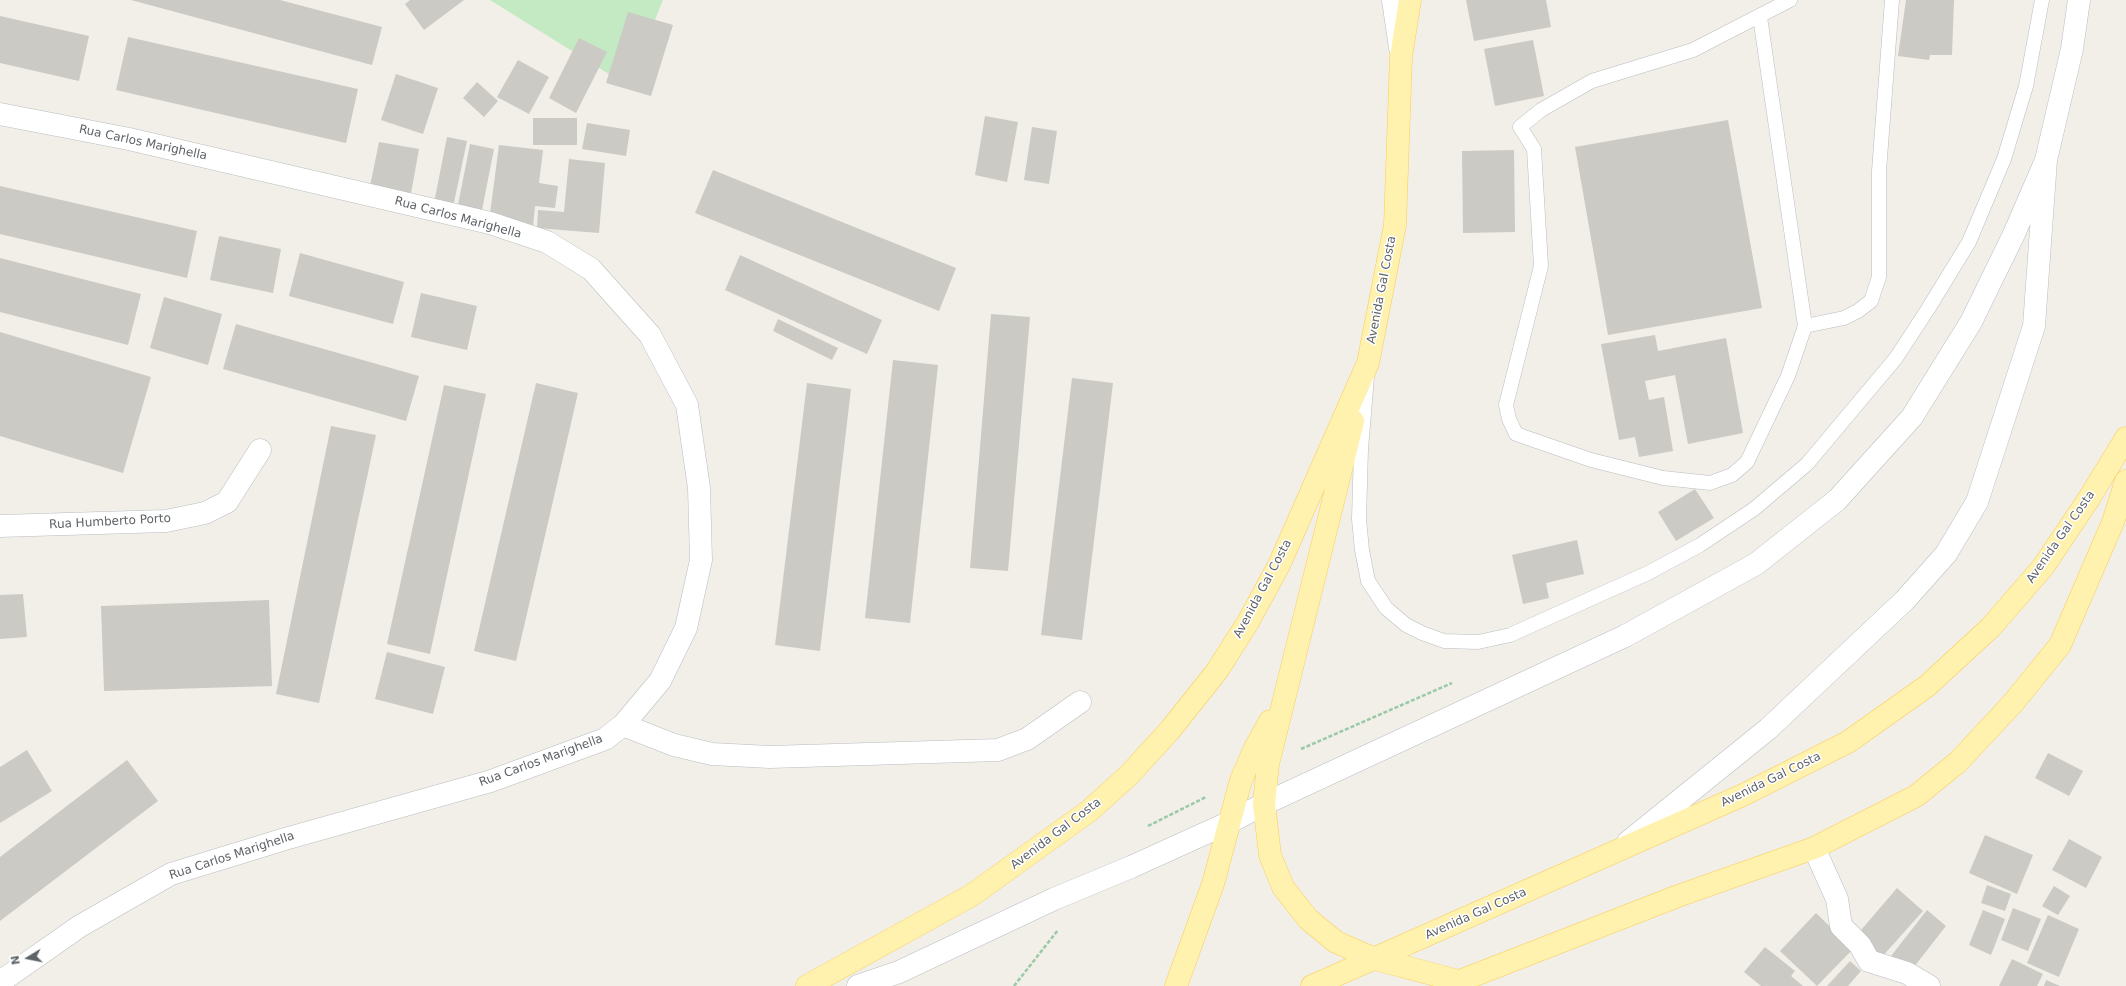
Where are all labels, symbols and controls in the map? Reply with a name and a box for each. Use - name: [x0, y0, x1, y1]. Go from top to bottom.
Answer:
- street label: Rua Carlos Marighella: [78, 122, 208, 164]
- street label: Rua Carlos Marighella: [393, 194, 523, 242]
- street label: Avenida Gal Costa: [1364, 235, 1400, 345]
- street label: Avenida Gal Costa: [2024, 488, 2098, 586]
- street label: Rua Humberto Porto: [49, 512, 171, 532]
- street label: Avenida Gal Costa: [1231, 537, 1295, 641]
- street label: Rua Carlos Marighella: [477, 732, 605, 790]
- street label: Avenida Gal Costa: [1719, 750, 1823, 810]
- street label: Avenida Gal Costa: [1008, 795, 1104, 873]
- street label: Rua Carlos Marighella: [168, 829, 296, 883]
- street label: Avenida Gal Costa: [1423, 885, 1529, 943]
- north arrow: [8, 938, 48, 978]
- text: N: [8, 955, 23, 966]

